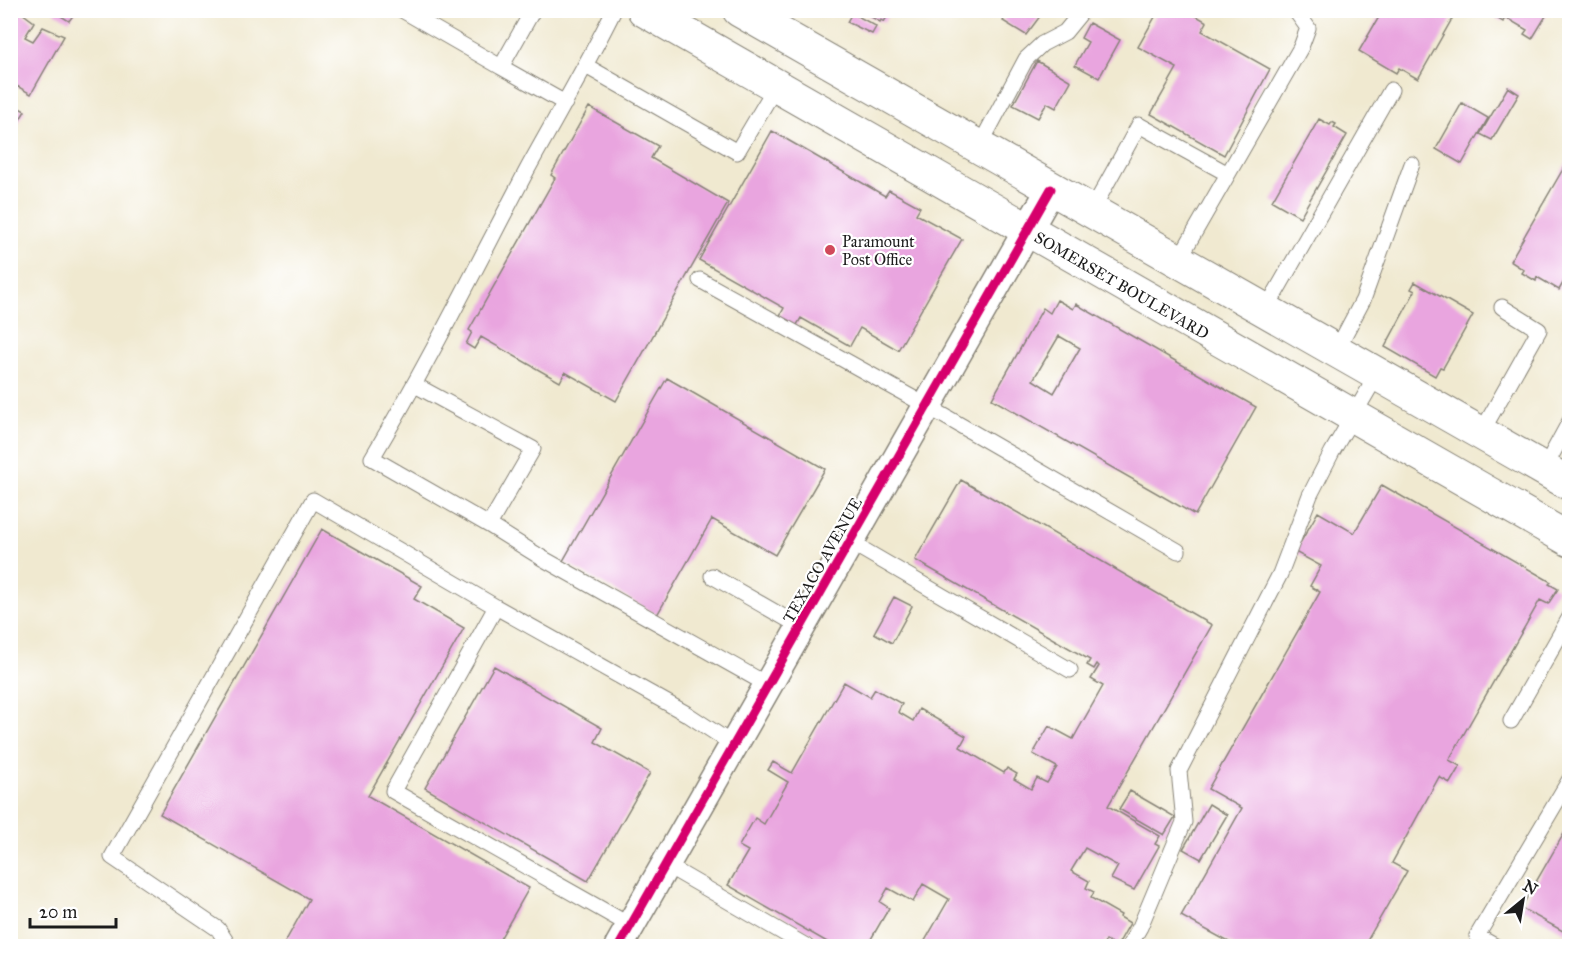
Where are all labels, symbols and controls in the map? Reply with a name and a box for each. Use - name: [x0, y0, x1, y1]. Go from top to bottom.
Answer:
- street label: SOMERSET BOULEVARD: [1031, 228, 1213, 343]
- place label: Paramount Post Office: [842, 232, 915, 269]
- marker: Paramount Post Office: [823, 243, 837, 257]
- street label: TEXACO AVENUE: [779, 494, 866, 626]
- north arrow: [1493, 870, 1553, 930]
- text: N: [1520, 876, 1541, 899]
- scale bar: [30, 891, 116, 929]
- text: 20 m: [39, 901, 77, 923]

